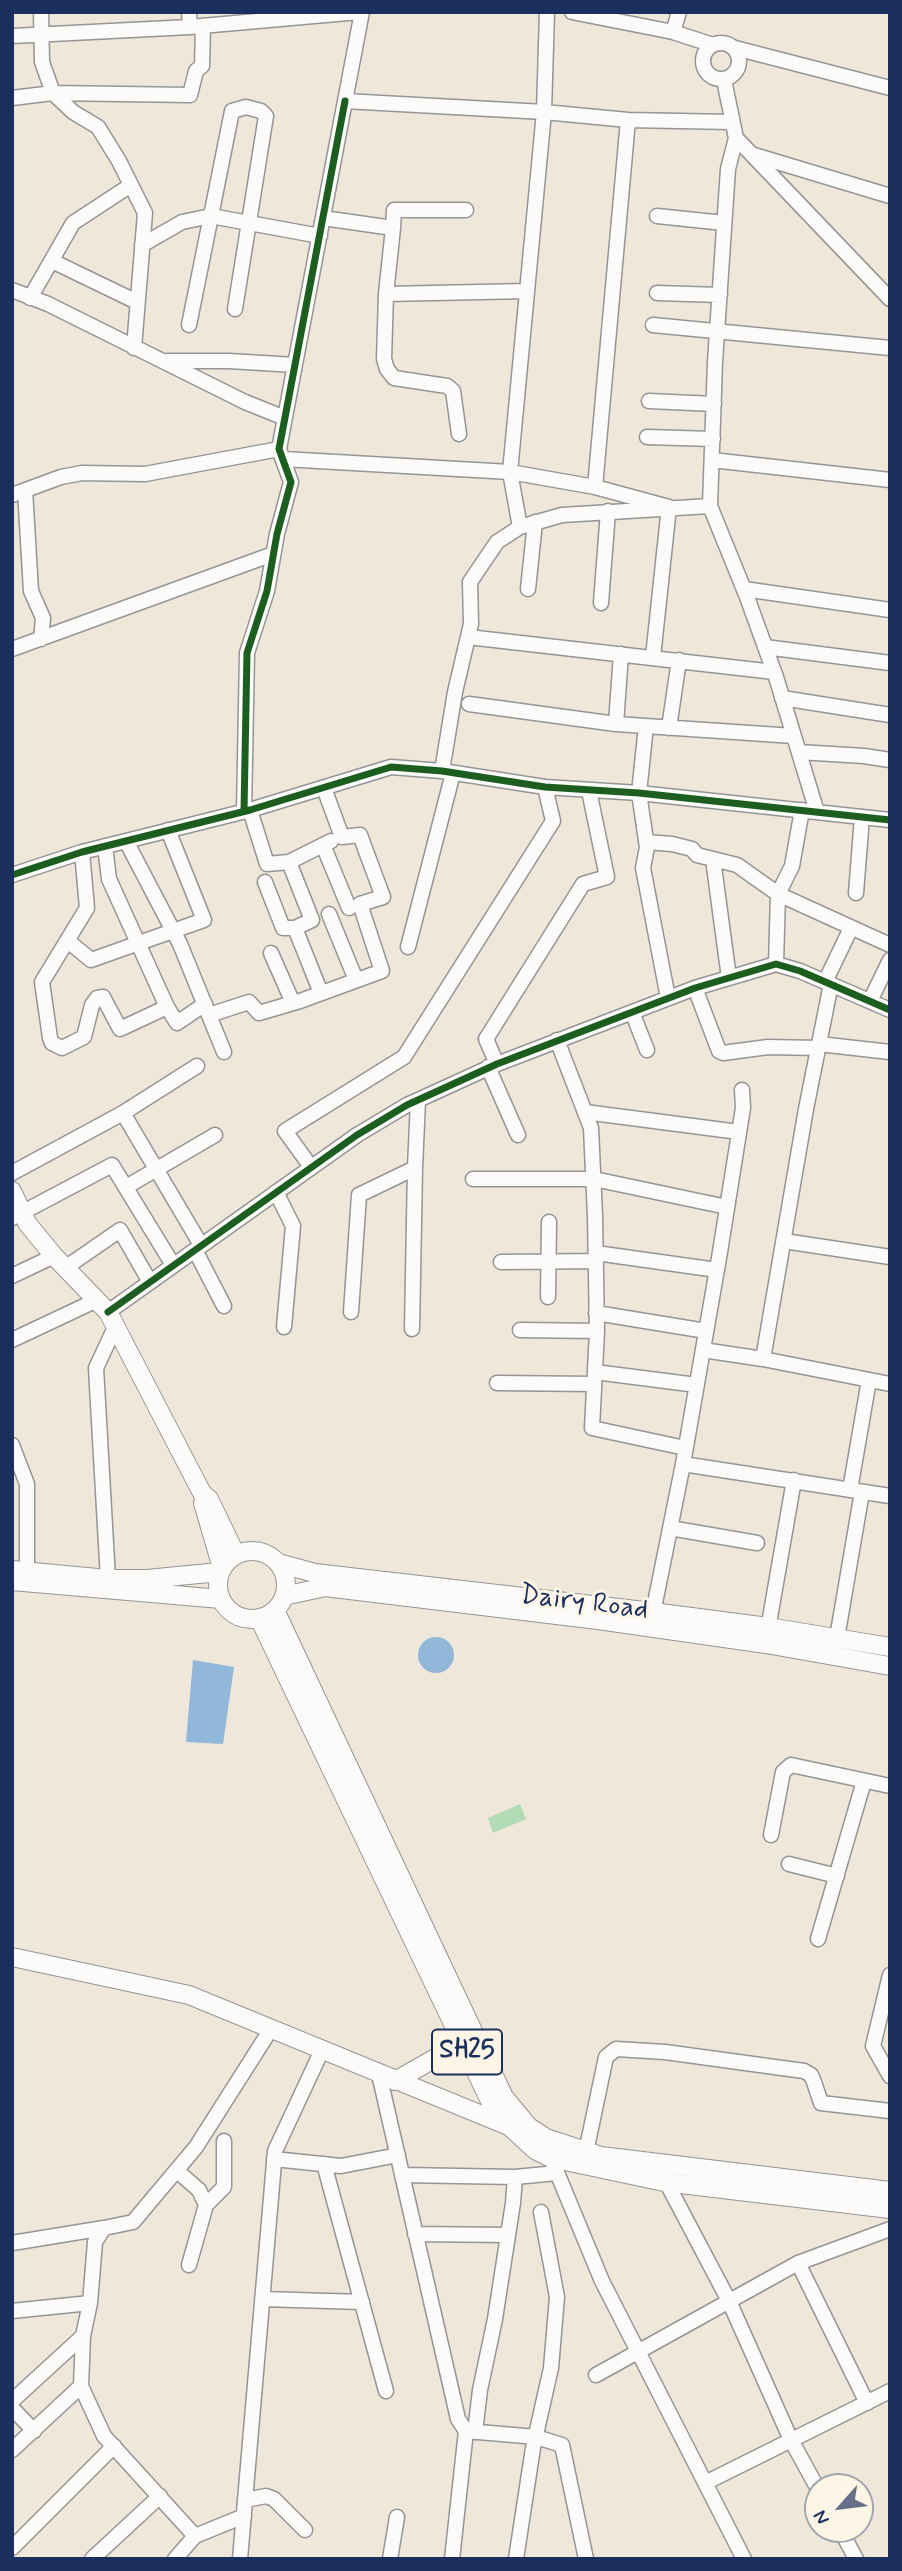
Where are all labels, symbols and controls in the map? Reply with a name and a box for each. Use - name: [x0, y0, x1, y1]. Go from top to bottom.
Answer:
- street label: Dairy Road: [518, 1579, 650, 1629]
- road number: SH25: [432, 2030, 502, 2074]
- north arrow: [804, 2473, 874, 2543]
- text: N: [808, 2506, 836, 2529]

